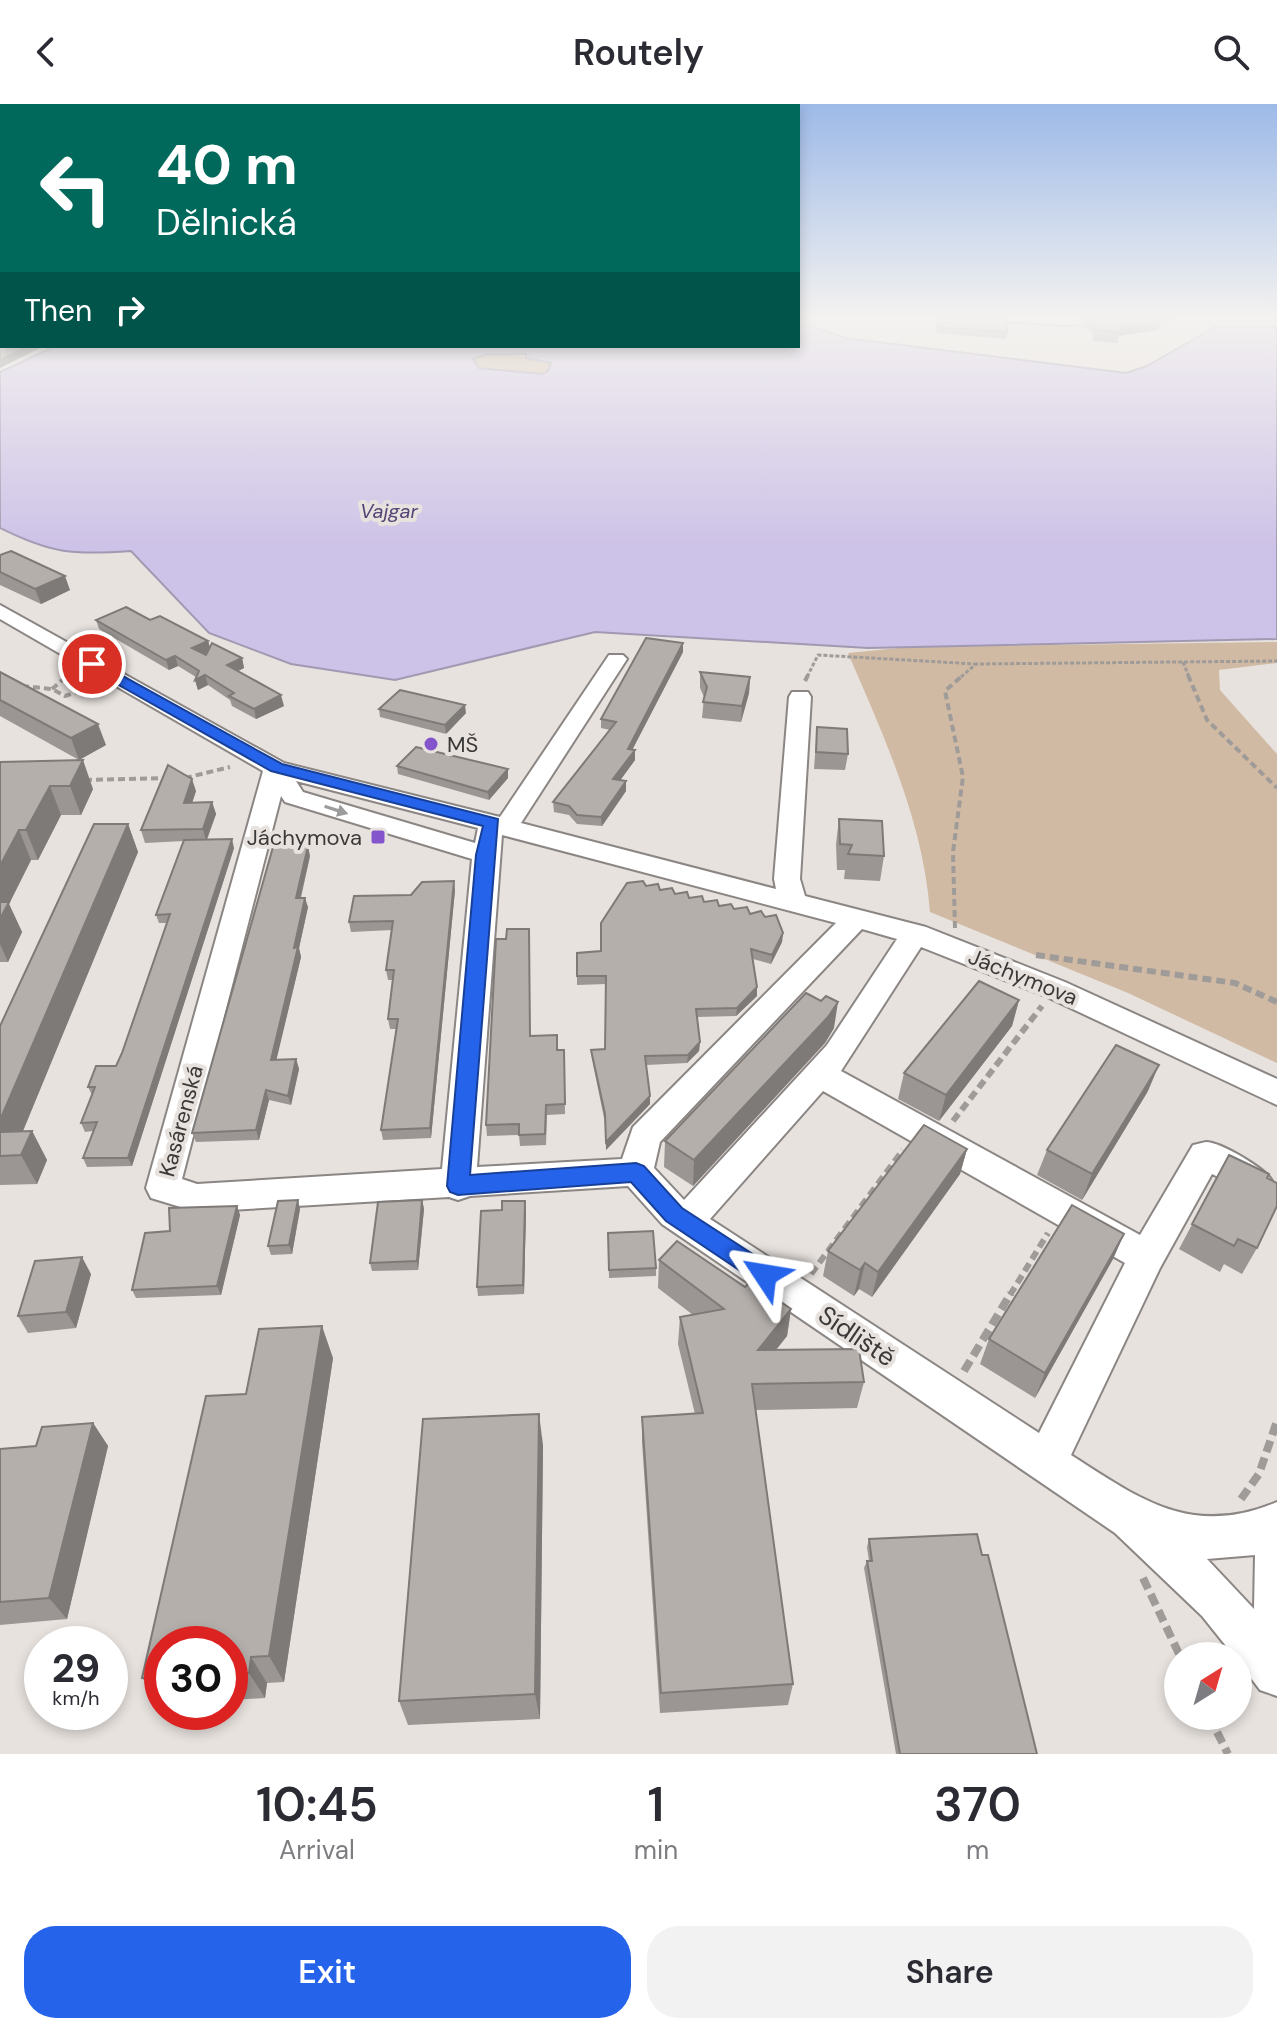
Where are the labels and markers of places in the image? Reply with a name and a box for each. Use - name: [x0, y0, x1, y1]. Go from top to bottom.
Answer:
- pin: [58, 630, 126, 698]
- place label: MŠ: [447, 730, 478, 759]
- marker: MŠ: [422, 735, 440, 753]
- place label: Jáchymova: [247, 823, 362, 852]
- marker: Jáchymova: [369, 828, 387, 846]

